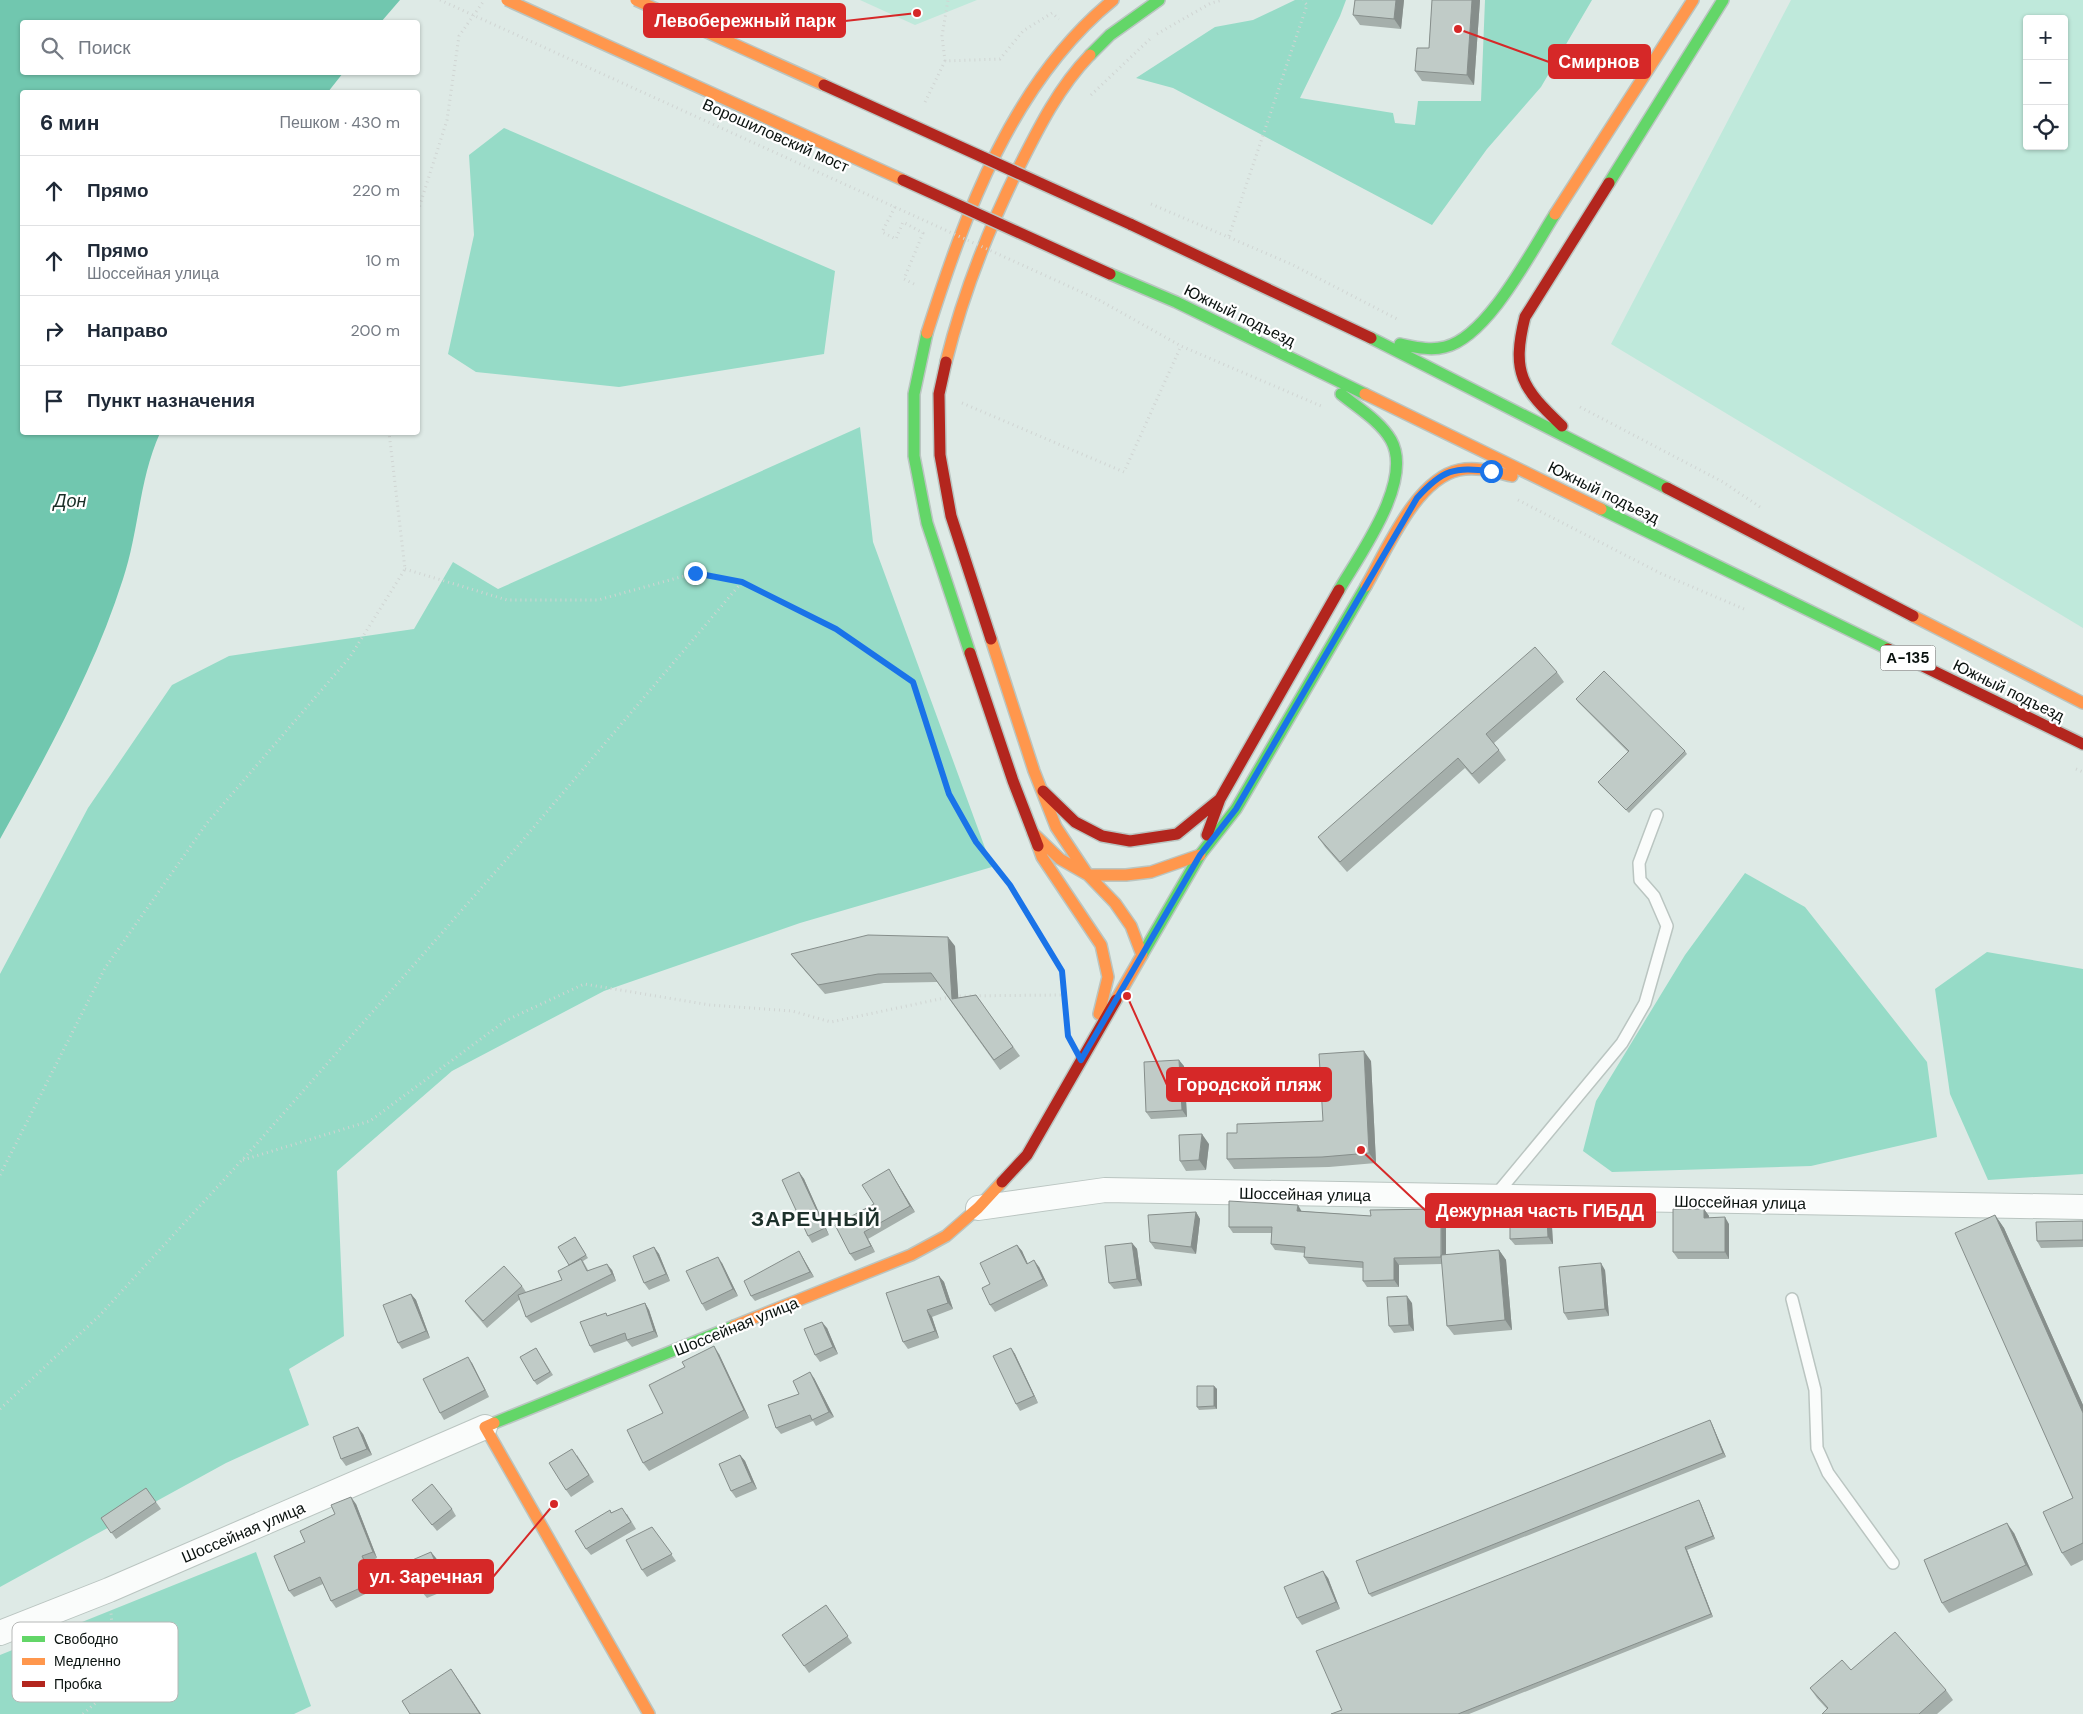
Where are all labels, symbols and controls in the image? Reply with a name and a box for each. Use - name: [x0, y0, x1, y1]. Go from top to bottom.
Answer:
- callout: Левобережный парк: [644, 4, 845, 37]
- text: Левобережный парк: [654, 9, 837, 33]
- map controls: [2023, 15, 2068, 150]
- button: +: [2023, 15, 2068, 60]
- search box: [20, 20, 420, 75]
- icon: search: [38, 34, 66, 62]
- text: Поиск: [78, 35, 131, 60]
- callout: Смирнов: [1549, 45, 1650, 78]
- text: Смирнов: [1558, 50, 1640, 74]
- button: −: [2023, 60, 2068, 105]
- street label: Ворошиловский мост: [699, 94, 853, 178]
- button: locate: [2023, 105, 2068, 150]
- text: 6 мин: [40, 109, 99, 137]
- text: Пешком · 430 m: [279, 112, 400, 133]
- icon: ahead: [40, 177, 68, 205]
- text: Прямо: [87, 178, 149, 203]
- text: 220 m: [352, 180, 400, 201]
- text: Прямо: [87, 238, 149, 263]
- icon: ahead: [40, 247, 68, 275]
- text: 10 m: [366, 250, 400, 271]
- text: Шоссейная улица: [87, 263, 219, 284]
- street label: Южный подъезд: [1181, 279, 1300, 352]
- icon: right: [40, 317, 68, 345]
- text: Направо: [87, 318, 168, 343]
- text: 200 m: [351, 320, 400, 341]
- icon: arrive: [40, 387, 68, 415]
- text: Пункт назначения: [87, 388, 255, 413]
- street label: Южный подъезд: [1545, 456, 1664, 529]
- route start: [1480, 460, 1503, 483]
- water label: Дон: [52, 489, 86, 513]
- route end: [684, 562, 707, 585]
- road number: А-135: [1880, 646, 1936, 670]
- street label: Южный подъезд: [1950, 654, 2069, 727]
- callout: Городской пляж: [1167, 1068, 1331, 1101]
- text: Городской пляж: [1177, 1073, 1321, 1097]
- street label: Шоссейная улица: [1239, 1183, 1371, 1206]
- street label: Шоссейная улица: [1674, 1191, 1806, 1214]
- callout: Дежурная часть ГИБДД: [1426, 1194, 1655, 1227]
- text: Дежурная часть ГИБДД: [1436, 1199, 1644, 1223]
- district label: ЗАРЕЧНЫЙ: [751, 1205, 881, 1233]
- street label: Шоссейная улица: [671, 1292, 801, 1361]
- street label: Шоссейная улица: [178, 1497, 308, 1568]
- callout: ул. Заречная: [359, 1560, 493, 1593]
- text: ул. Заречная: [369, 1565, 483, 1589]
- legend: [12, 1622, 178, 1702]
- text: Свободно: [54, 1630, 119, 1648]
- text: Медленно: [54, 1652, 121, 1670]
- text: Пробка: [54, 1675, 102, 1693]

